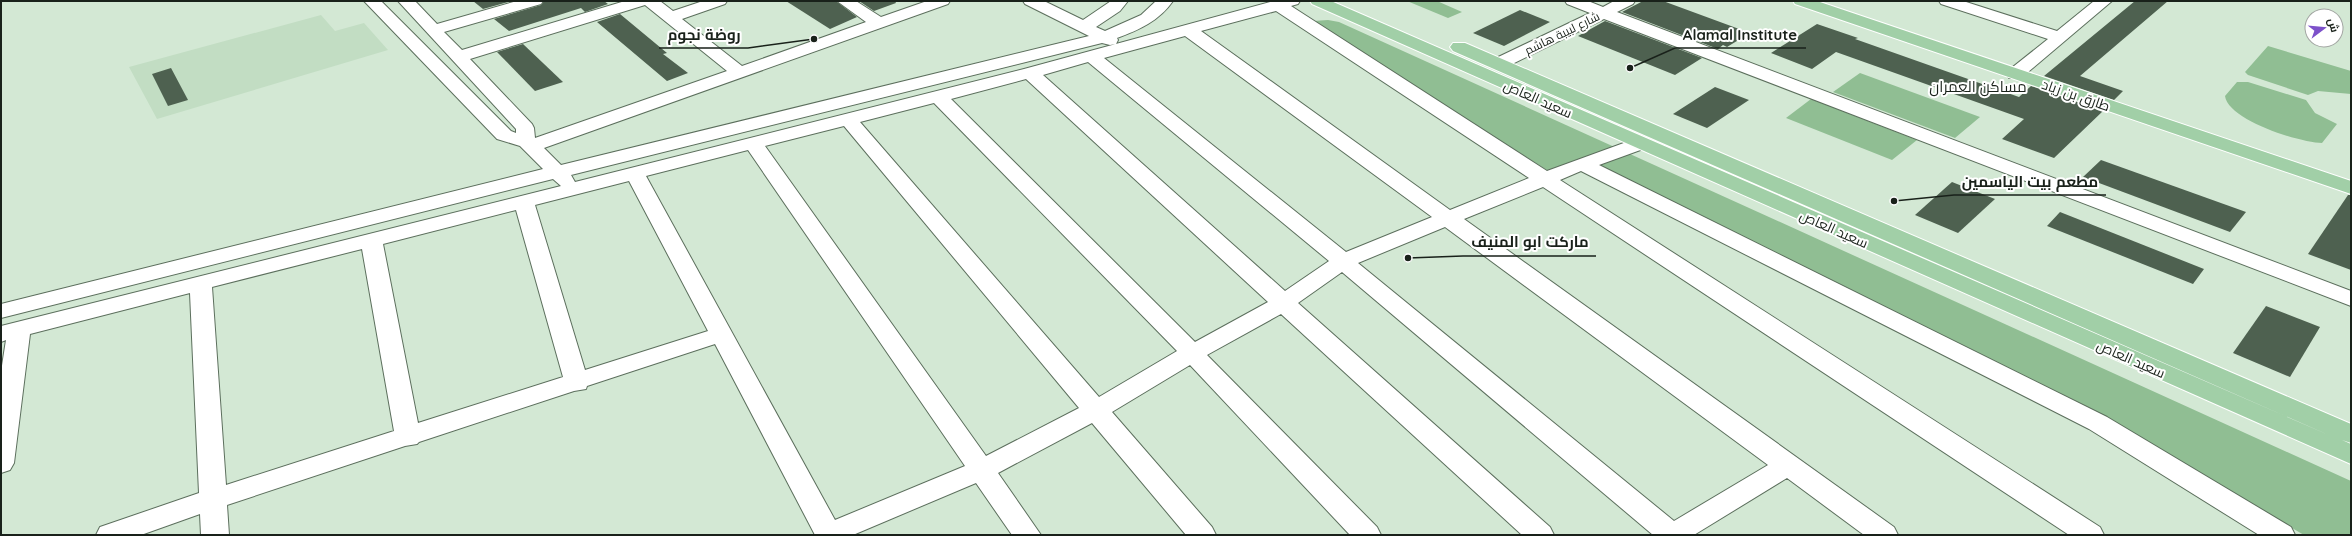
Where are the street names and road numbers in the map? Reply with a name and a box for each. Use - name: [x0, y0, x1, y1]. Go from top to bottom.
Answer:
- street label: شارع لبيبة هاشم: [1522, 8, 1602, 59]
- street label: طارق بن زياد: [2040, 75, 2112, 115]
- street label: سعيد العاص: [1501, 76, 1575, 122]
- street label: سعيد العاص: [1797, 206, 1871, 252]
- street label: سعيد العاص: [2094, 336, 2168, 382]

